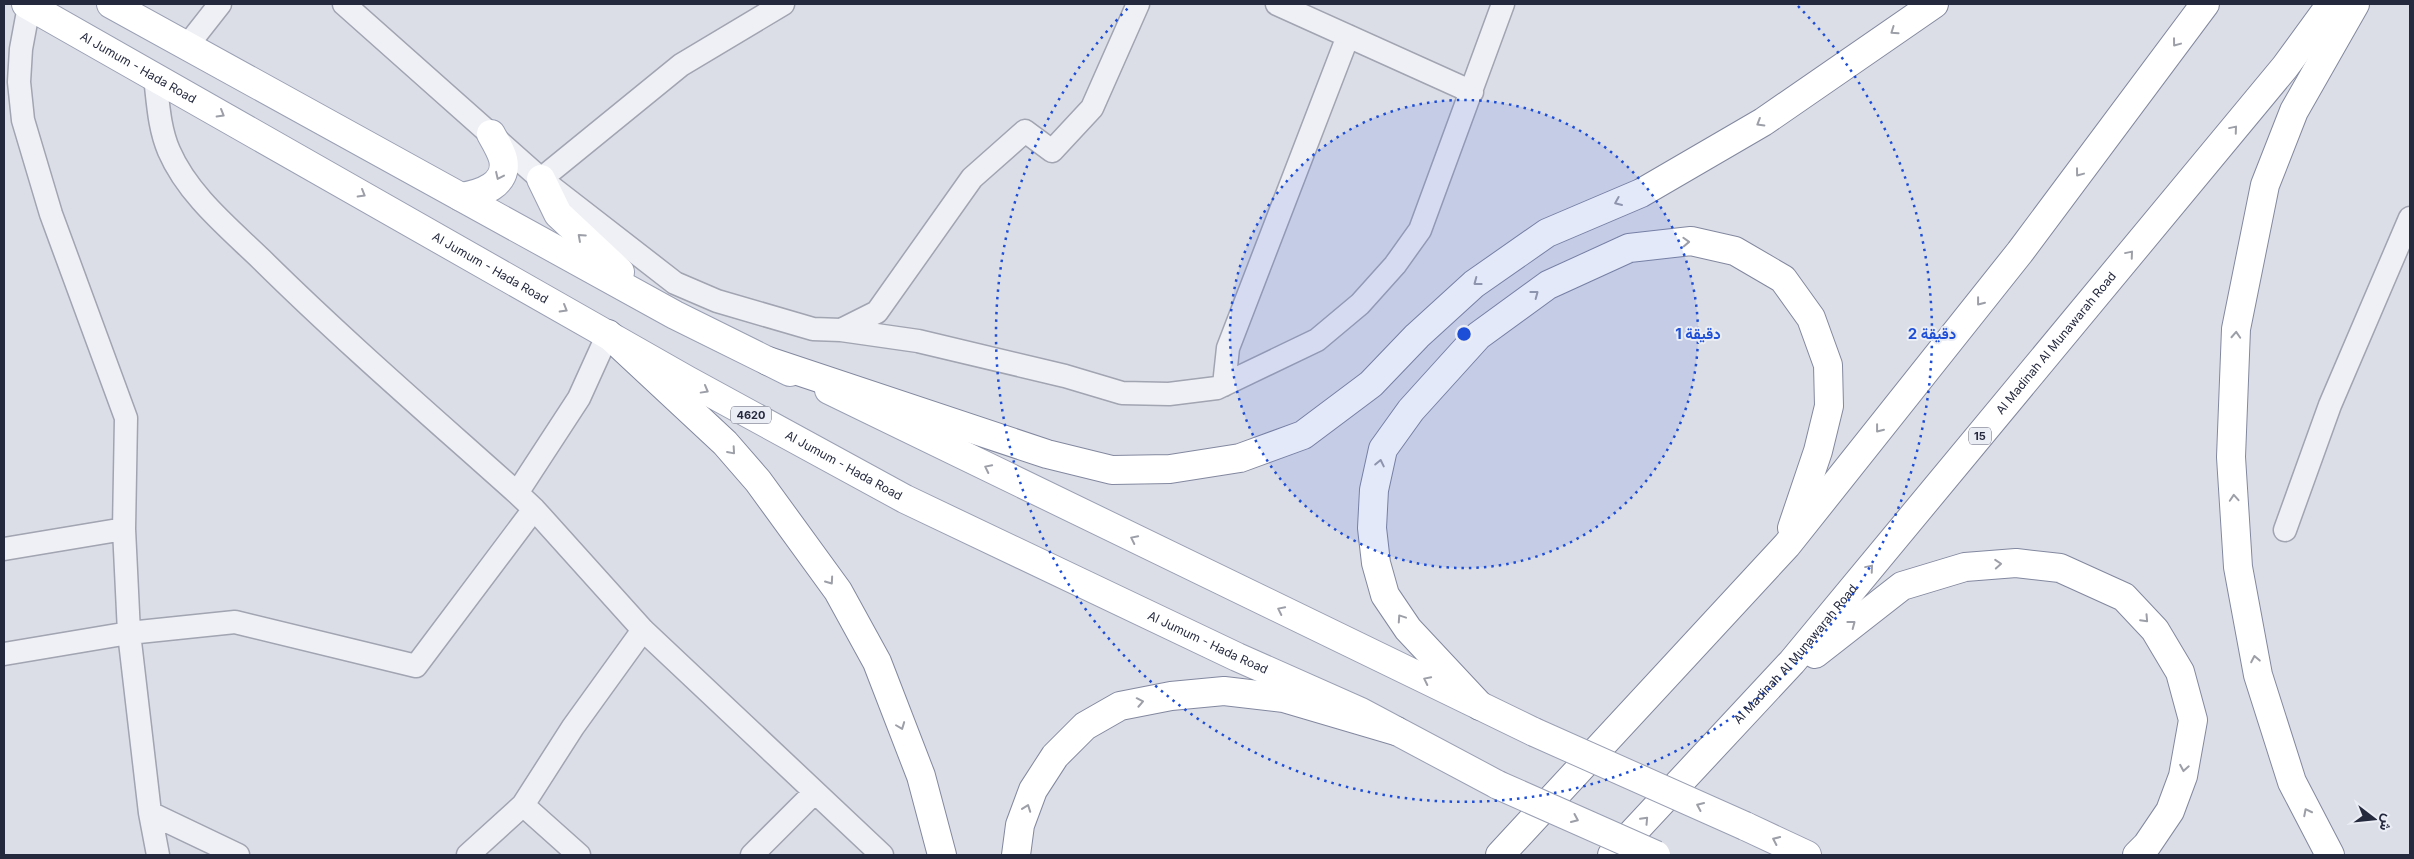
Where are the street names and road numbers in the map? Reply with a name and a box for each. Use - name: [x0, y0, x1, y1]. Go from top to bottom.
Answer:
- street label: Al Jumum - Hada Road: [78, 28, 199, 106]
- street label: Al Jumum - Hada Road: [430, 229, 551, 307]
- street label: Al Madinah Al Munawarah Road: [1992, 269, 2119, 417]
- road number: 4620: [731, 406, 771, 424]
- street label: Al Jumum - Hada Road: [783, 427, 905, 503]
- road number: 15: [1969, 428, 1991, 444]
- street label: Al Madinah Al Munawarah Road: [1730, 581, 1860, 727]
- street label: Al Jumum - Hada Road: [1145, 608, 1270, 677]

